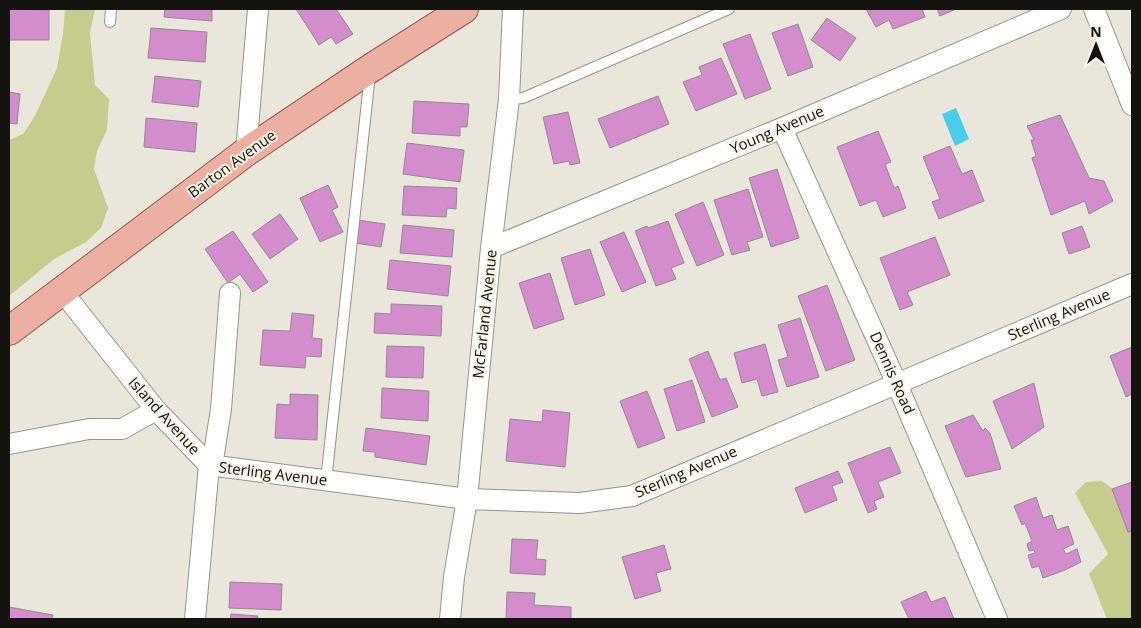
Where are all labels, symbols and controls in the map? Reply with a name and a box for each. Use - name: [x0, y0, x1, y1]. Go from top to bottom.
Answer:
- north arrow: [1071, 20, 1121, 70]
- text: N: [1090, 22, 1102, 41]
- street label: Young Avenue: [727, 100, 827, 158]
- street label: Barton Avenue: [184, 125, 279, 202]
- street label: McFarland Avenue: [467, 248, 501, 379]
- street label: Sterling Avenue: [1004, 284, 1113, 345]
- street label: Dennis Road: [866, 328, 920, 417]
- street label: Island Avenue: [125, 372, 205, 458]
- street label: Sterling Avenue: [631, 441, 740, 502]
- street label: Sterling Avenue: [218, 456, 329, 490]

